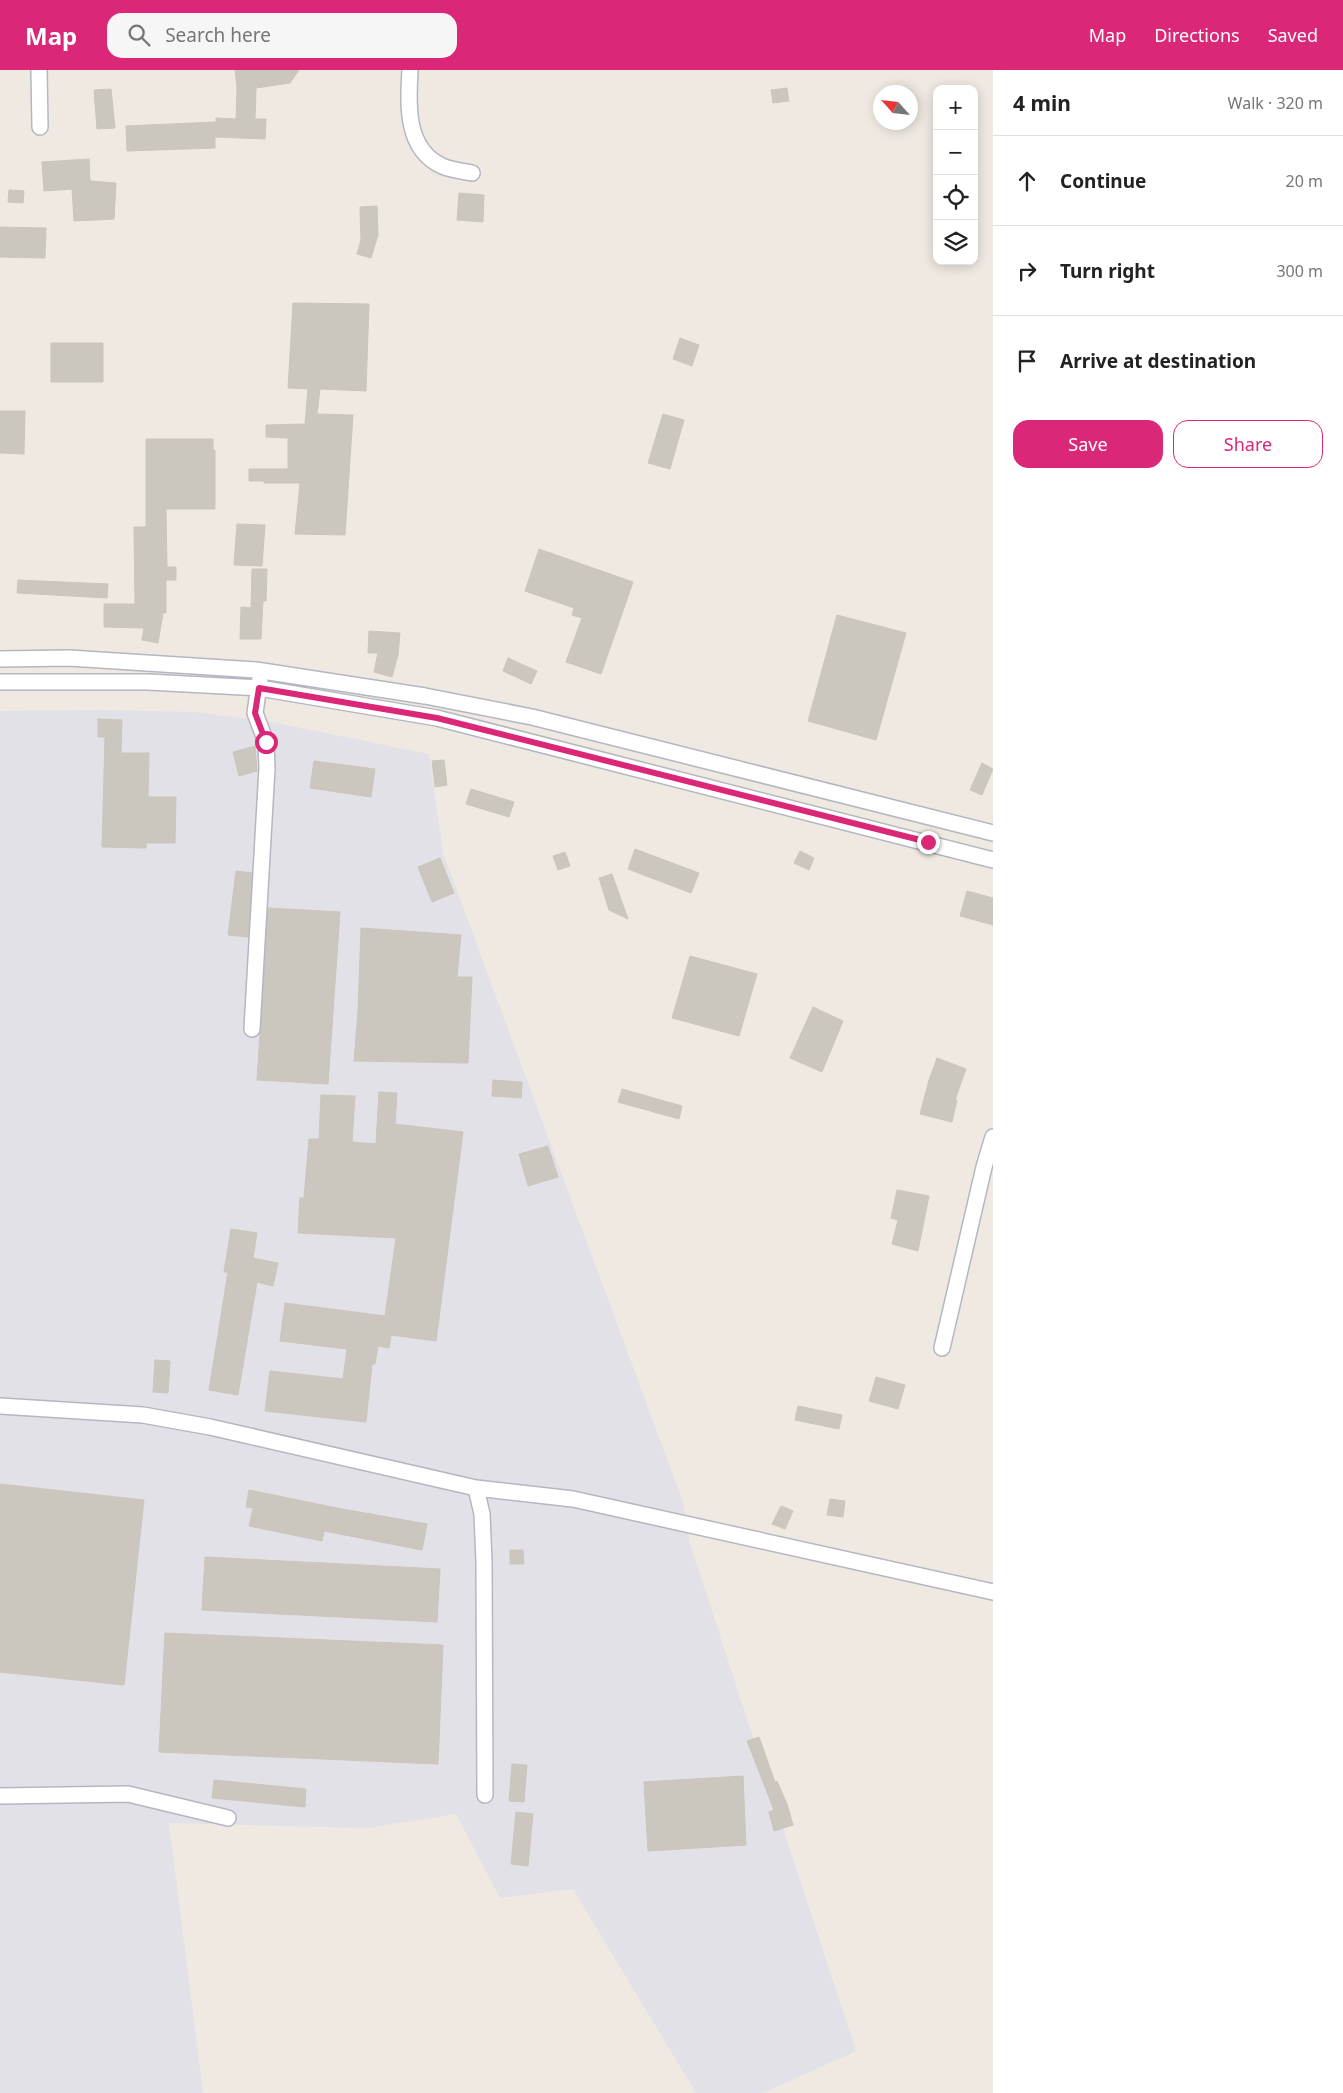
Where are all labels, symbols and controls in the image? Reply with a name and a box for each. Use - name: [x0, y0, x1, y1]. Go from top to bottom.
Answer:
- search box: [107, 13, 457, 58]
- text: Map: [25, 19, 77, 52]
- icon: search: [125, 21, 153, 49]
- text: Search here: [165, 22, 271, 48]
- text: Map: [1089, 23, 1126, 47]
- text: Directions: [1154, 23, 1240, 47]
- text: Saved: [1268, 23, 1318, 47]
- north arrow: [873, 85, 918, 130]
- map controls: [933, 85, 978, 265]
- button: +: [933, 85, 978, 130]
- text: 4 min: [1013, 89, 1071, 117]
- text: Walk · 320 m: [1228, 92, 1323, 114]
- button: −: [933, 130, 978, 175]
- icon: ahead: [1013, 167, 1041, 195]
- text: Continue: [1060, 168, 1146, 194]
- text: 20 m: [1286, 170, 1323, 192]
- button: locate: [933, 175, 978, 220]
- button: layers: [933, 220, 978, 265]
- icon: right: [1013, 257, 1041, 285]
- text: Turn right: [1060, 258, 1155, 284]
- text: 300 m: [1276, 260, 1323, 282]
- icon: arrive: [1013, 347, 1041, 375]
- text: Arrive at destination: [1060, 348, 1256, 374]
- button: Save: [1013, 420, 1163, 468]
- button: Share: [1173, 420, 1323, 468]
- route start: [255, 731, 278, 754]
- route end: [917, 831, 940, 854]

